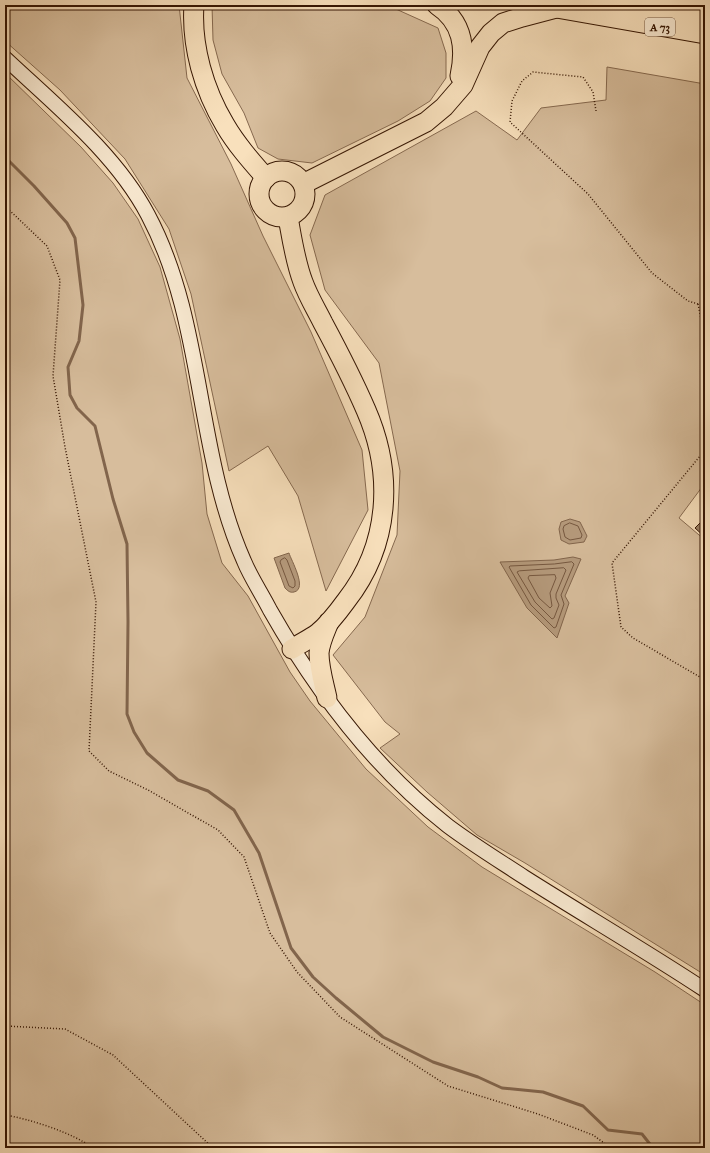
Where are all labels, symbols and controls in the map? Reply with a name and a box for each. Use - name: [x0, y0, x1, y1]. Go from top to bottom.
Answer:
- road number: A 73: [645, 18, 675, 36]

